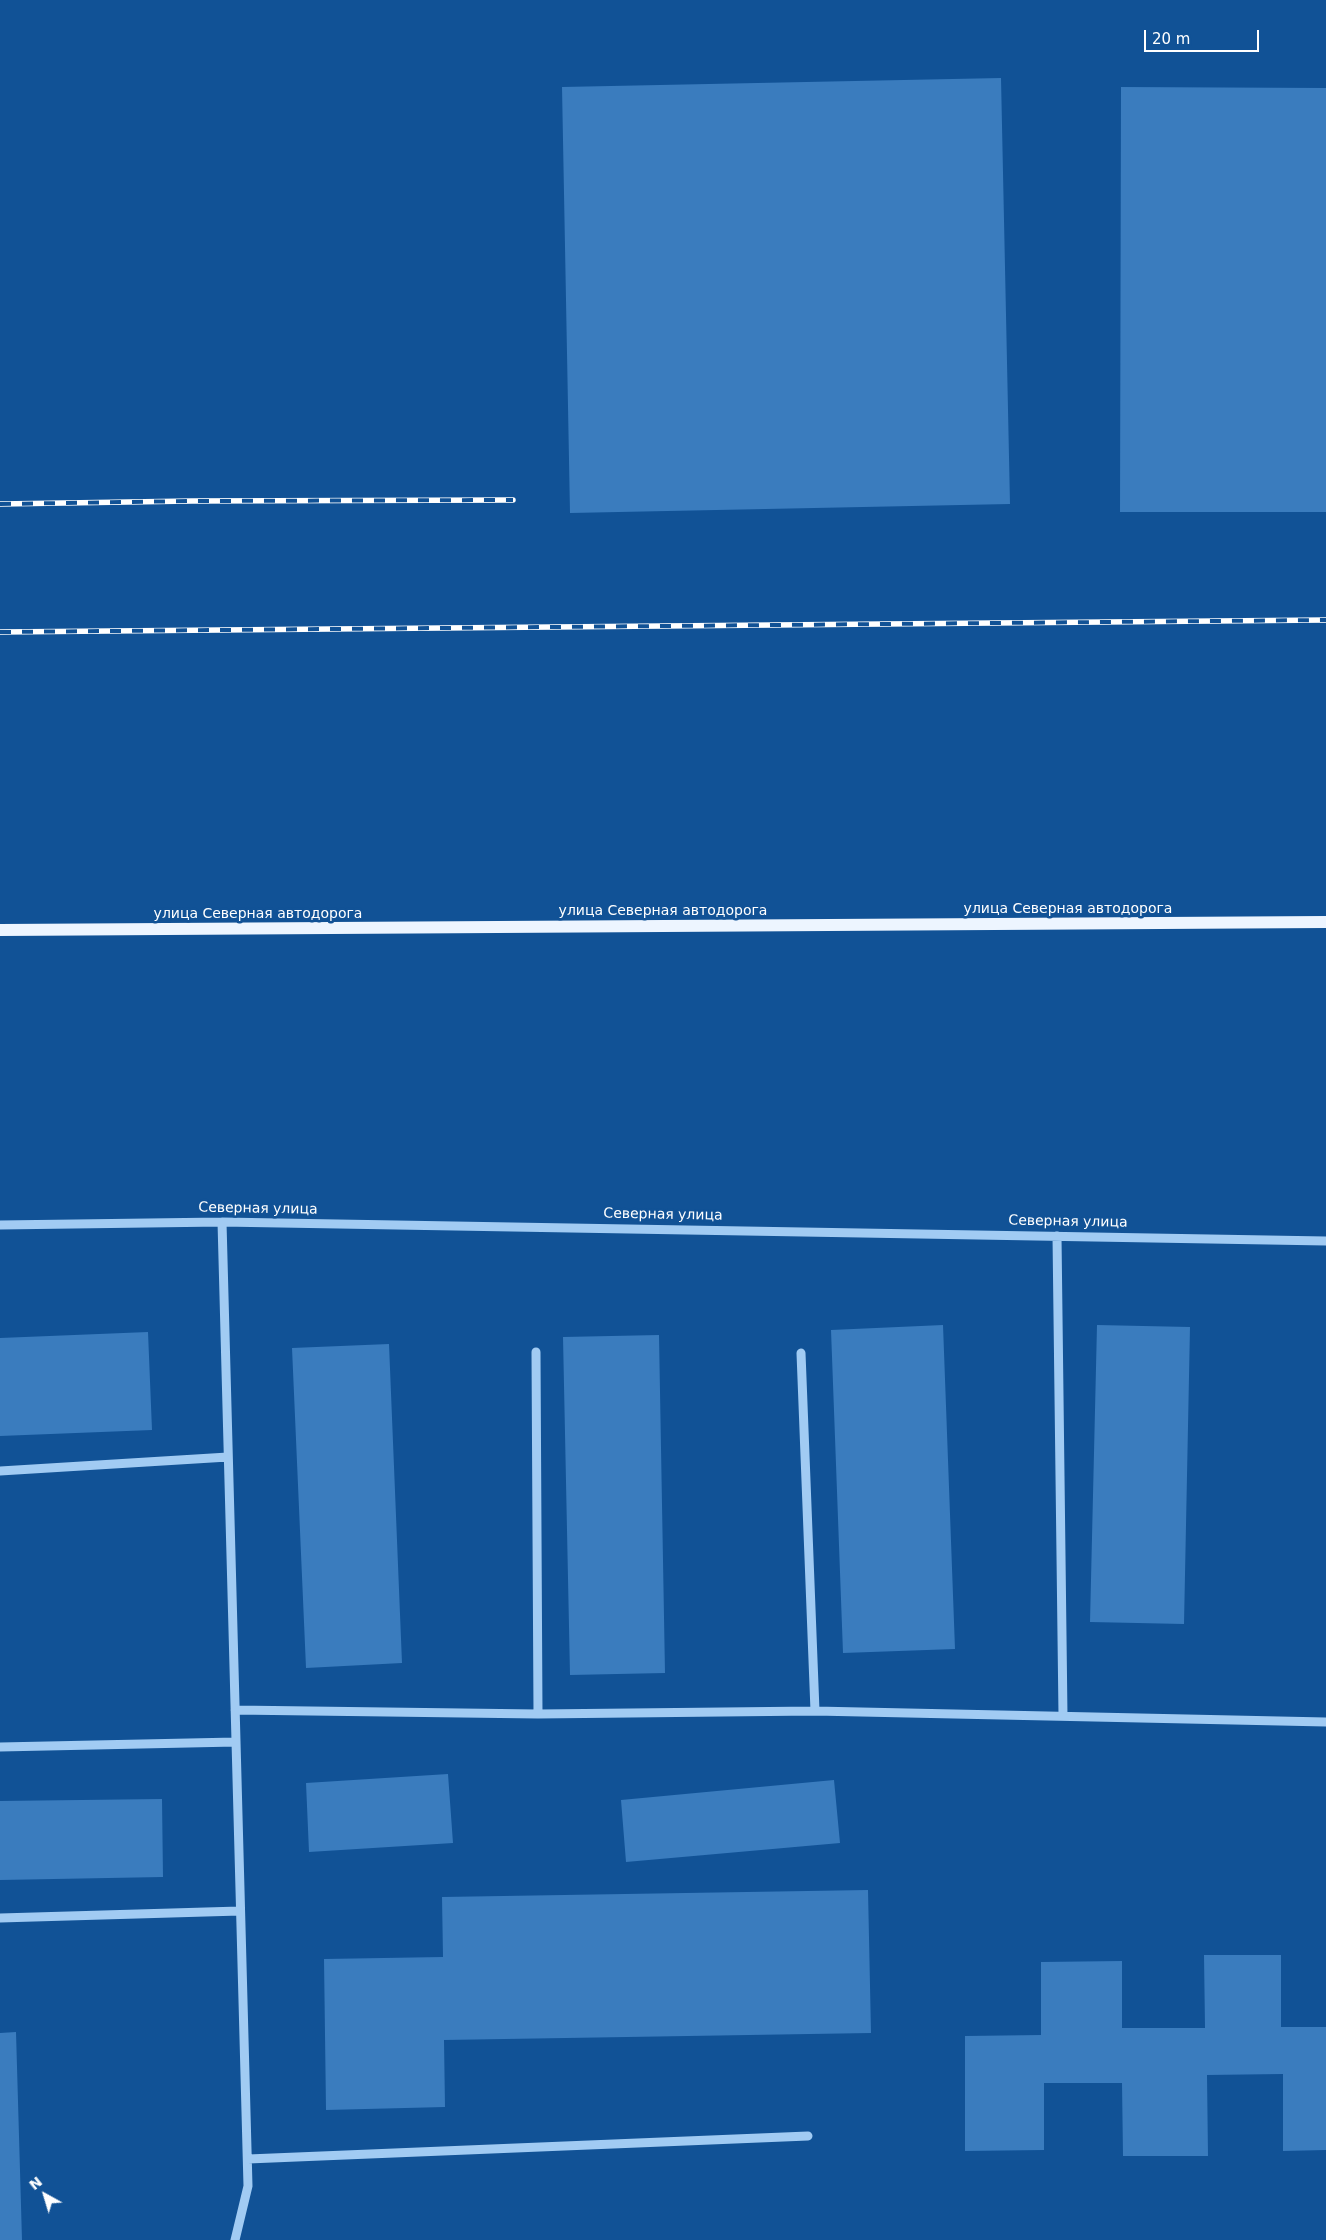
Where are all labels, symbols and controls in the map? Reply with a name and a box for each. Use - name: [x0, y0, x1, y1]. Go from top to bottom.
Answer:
- scale bar: [1146, 20, 1261, 52]
- text: 20 m: [1152, 30, 1190, 48]
- street label: улица Северная автодорога: [964, 901, 1172, 917]
- street label: улица Северная автодорога: [559, 903, 767, 919]
- street label: улица Северная автодорога: [154, 906, 362, 922]
- street label: Северная улица: [198, 1200, 318, 1218]
- street label: Северная улица: [603, 1206, 723, 1224]
- street label: Северная улица: [1008, 1213, 1128, 1231]
- north arrow: [20, 2170, 70, 2220]
- text: N: [26, 2173, 45, 2193]

